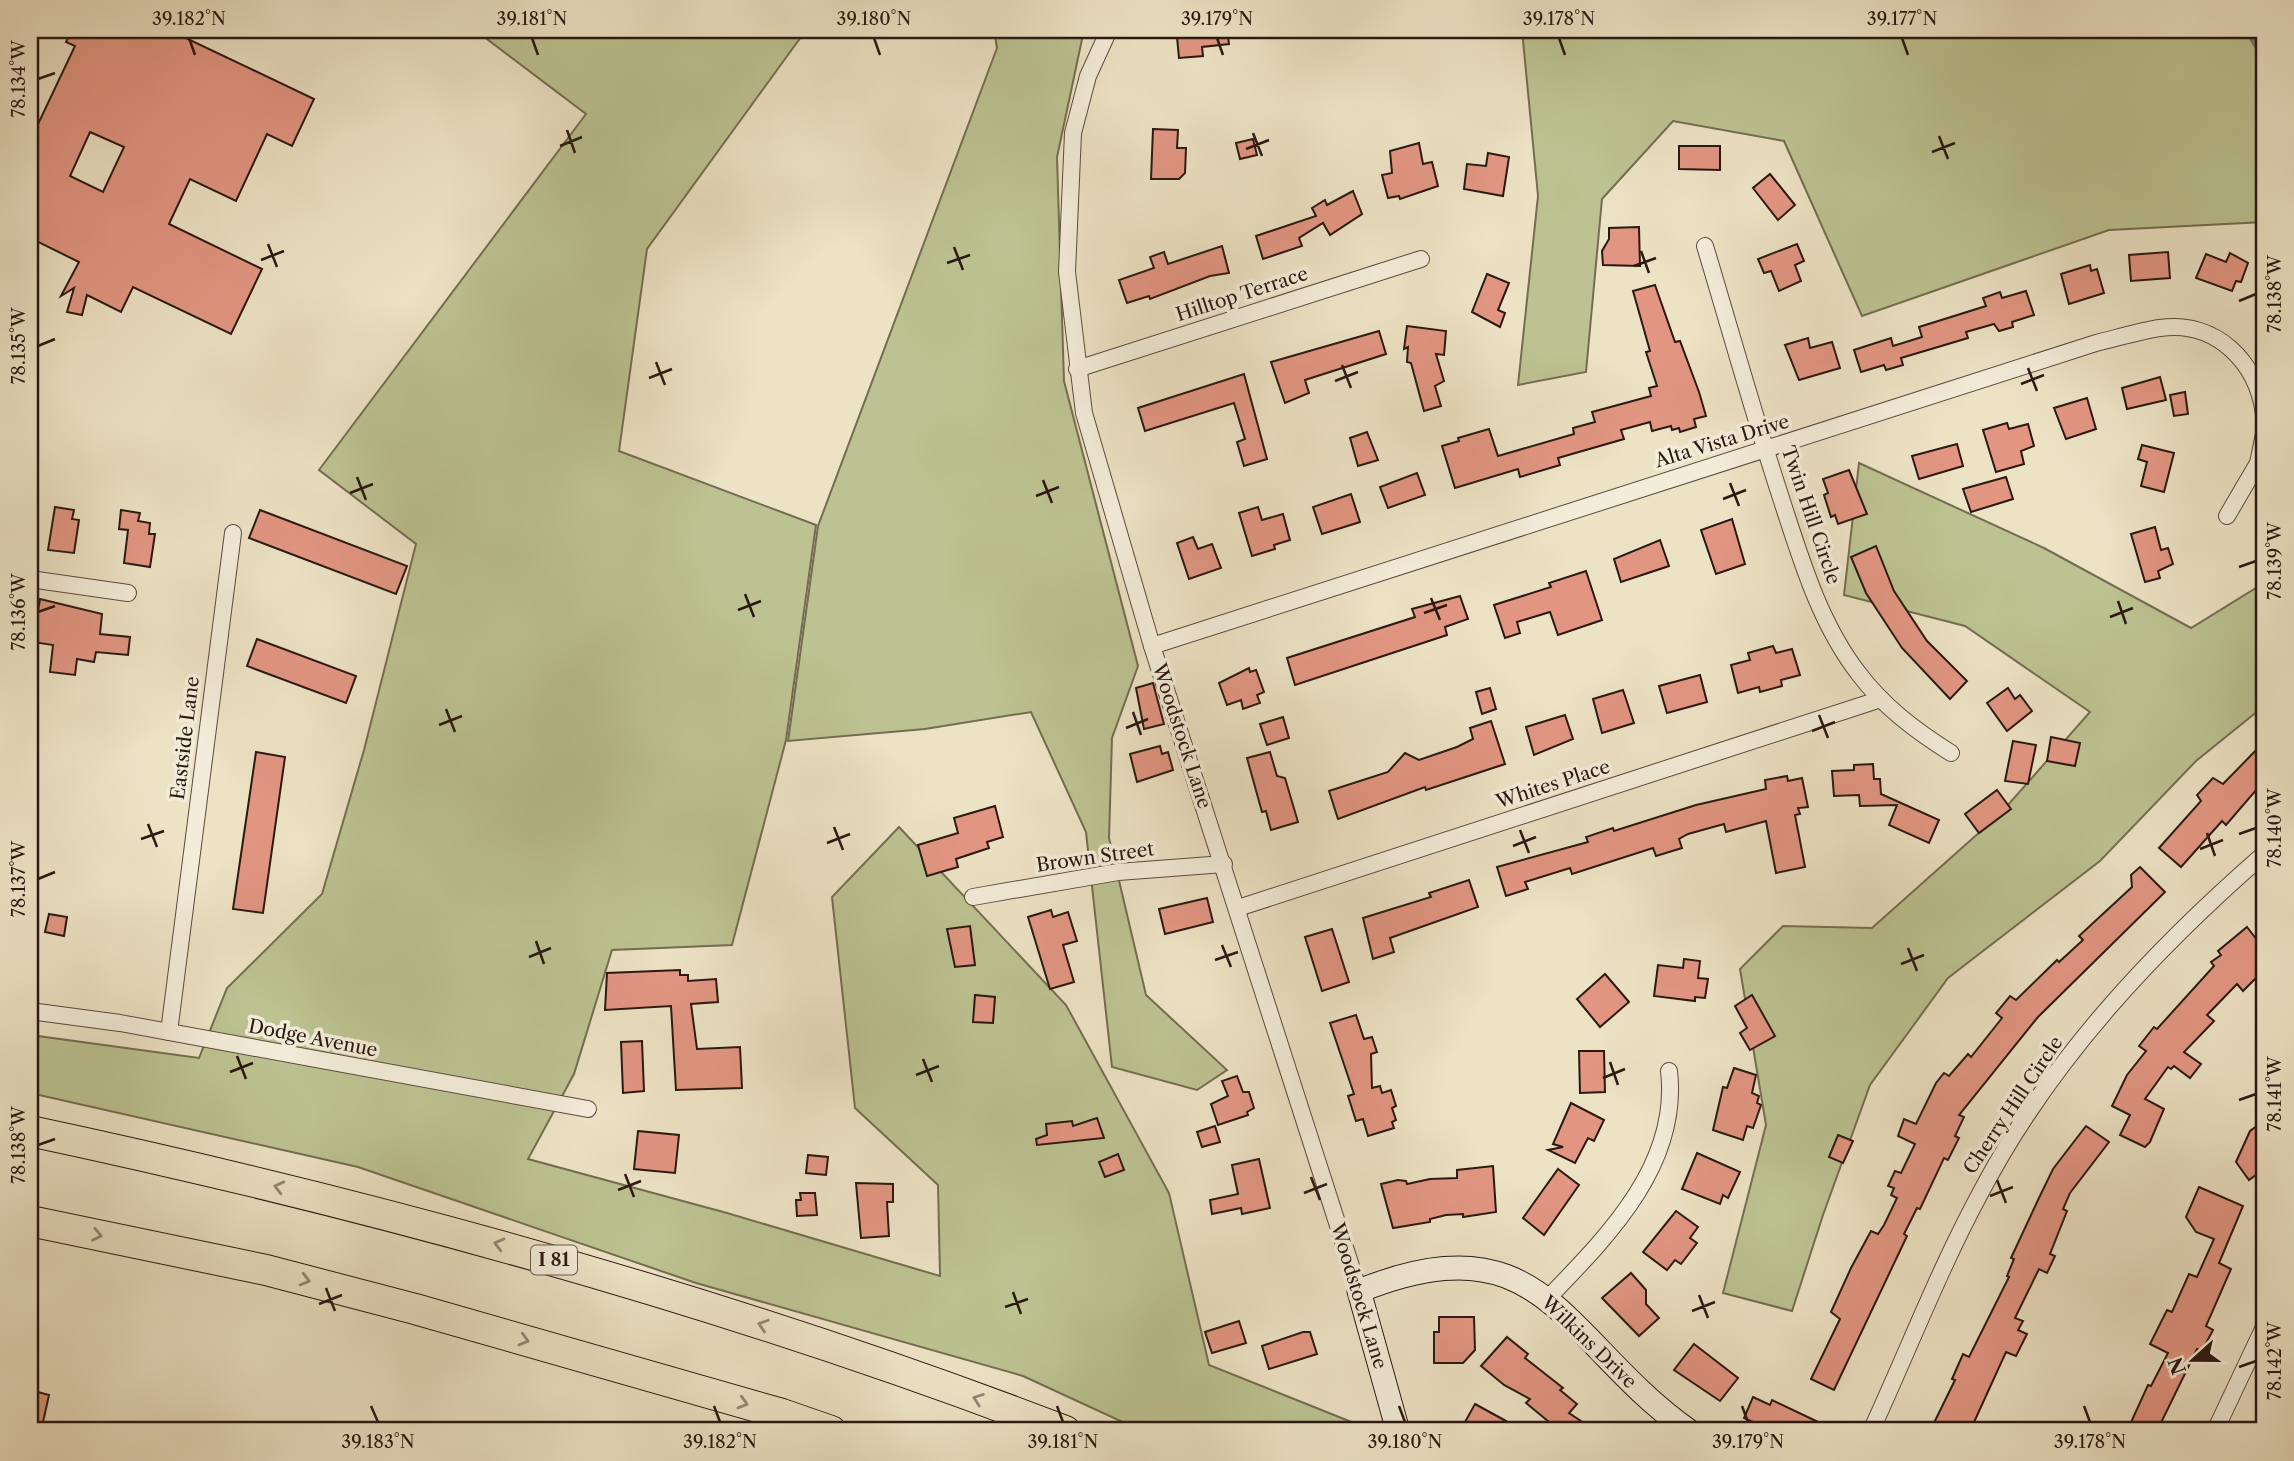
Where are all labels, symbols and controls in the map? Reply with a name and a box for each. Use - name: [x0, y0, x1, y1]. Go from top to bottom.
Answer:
- text: 39.182°N: [152, 8, 226, 30]
- text: 39.181°N: [497, 8, 568, 30]
- text: 39.180°N: [837, 8, 912, 30]
- text: 39.179°N: [1181, 8, 1253, 30]
- text: 39.178°N: [1523, 8, 1595, 30]
- text: 39.177°N: [1867, 8, 1937, 30]
- text: 78.134°W: [8, 39, 30, 118]
- text: 78.138°W: [2264, 254, 2286, 333]
- street label: Hilltop Terrace: [1173, 262, 1311, 326]
- text: 78.135°W: [8, 306, 30, 385]
- street label: Alta Vista Drive: [1651, 410, 1792, 473]
- street label: Twin Hill Circle: [1777, 443, 1845, 587]
- text: 78.139°W: [2264, 521, 2286, 600]
- text: 78.136°W: [8, 572, 30, 651]
- street label: Woodstock Lane: [1147, 660, 1216, 811]
- street label: Eastside Lane: [166, 675, 204, 801]
- street label: Whites Place: [1492, 755, 1613, 814]
- text: 78.140°W: [2264, 787, 2286, 868]
- street label: Brown Street: [1035, 837, 1156, 877]
- text: 78.137°W: [8, 840, 30, 917]
- street label: Dodge Avenue: [246, 1014, 380, 1062]
- street label: Cherry Hill Circle: [1958, 1032, 2068, 1178]
- text: 78.141°W: [2264, 1055, 2286, 1132]
- text: 78.138°W: [8, 1105, 30, 1184]
- one-way arrow: [273, 1181, 285, 1195]
- street label: Woodstock Lane: [1326, 1219, 1392, 1372]
- one-way arrow: [91, 1226, 103, 1241]
- one-way arrow: [493, 1238, 505, 1253]
- road number: I 81: [531, 1246, 577, 1274]
- one-way arrow: [299, 1272, 311, 1287]
- street label: Wilkins Drive: [1536, 1290, 1641, 1393]
- one-way arrow: [758, 1319, 770, 1333]
- text: 78.142°W: [2264, 1321, 2286, 1400]
- north arrow: [2158, 1324, 2228, 1394]
- one-way arrow: [518, 1332, 530, 1346]
- text: N: [2164, 1354, 2191, 1378]
- one-way arrow: [973, 1393, 985, 1407]
- one-way arrow: [737, 1395, 749, 1409]
- text: 39.183°N: [341, 1431, 415, 1453]
- text: 39.182°N: [683, 1431, 757, 1453]
- text: 39.181°N: [1028, 1431, 1099, 1453]
- text: 39.180°N: [1368, 1431, 1443, 1453]
- text: 39.179°N: [1712, 1431, 1784, 1453]
- text: 39.178°N: [2054, 1431, 2126, 1453]

